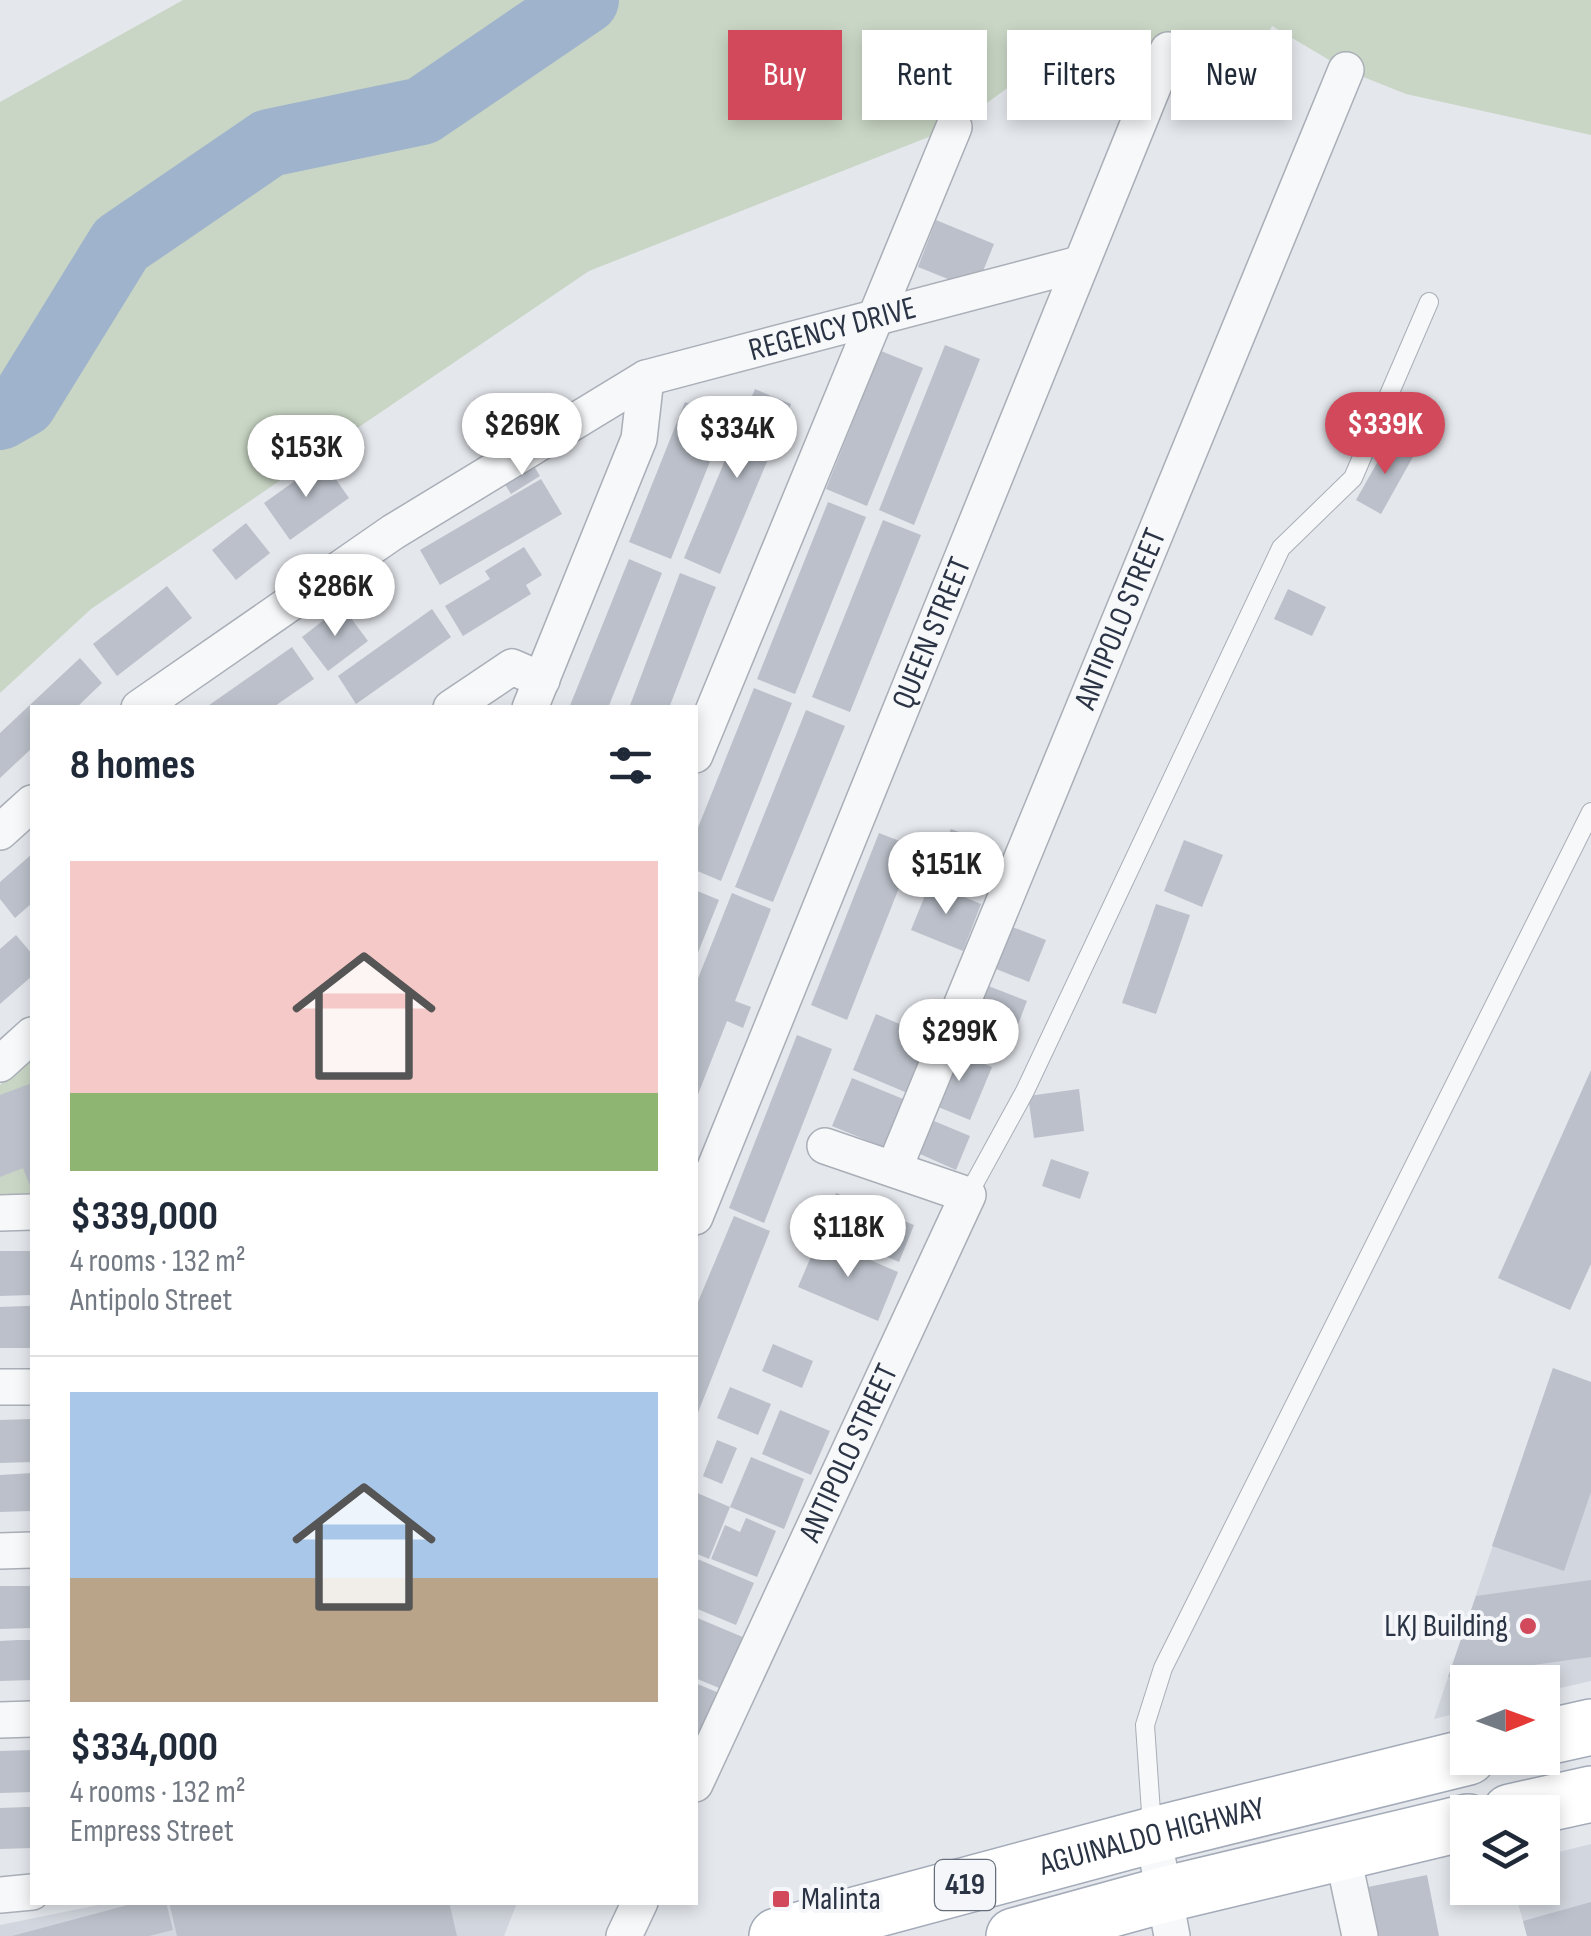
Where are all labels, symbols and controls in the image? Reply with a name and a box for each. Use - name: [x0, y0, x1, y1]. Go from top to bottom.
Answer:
- chip: Buy: [728, 30, 842, 120]
- chip: Rent: [862, 30, 987, 120]
- chip: Filters: [1007, 30, 1151, 120]
- chip: New: [1171, 30, 1292, 120]
- street label: REGENCY DRIVE: [745, 288, 920, 370]
- pin: $339K: [1315, 392, 1455, 477]
- pin: $269K: [452, 393, 592, 478]
- pin: $334K: [667, 396, 807, 481]
- text: $339K: [1347, 405, 1423, 444]
- text: $269K: [484, 406, 560, 445]
- text: $334K: [699, 409, 775, 448]
- pin: $153K: [236, 415, 376, 500]
- text: $153K: [269, 428, 343, 467]
- street label: ANTIPOLO STREET: [1065, 523, 1175, 716]
- street label: QUEEN STREET: [884, 552, 980, 715]
- pin: $286K: [265, 554, 405, 639]
- text: $286K: [297, 567, 373, 606]
- icon: filters: [603, 738, 658, 793]
- text: 8 homes: [70, 740, 195, 791]
- pin: $151K: [876, 832, 1016, 917]
- text: $151K: [910, 845, 982, 884]
- icon: home: [274, 926, 454, 1106]
- pin: $299K: [889, 999, 1029, 1084]
- text: $299K: [921, 1012, 997, 1051]
- text: $339,000: [70, 1191, 218, 1242]
- pin: $118K: [778, 1195, 918, 1280]
- text: $118K: [812, 1208, 884, 1247]
- text: 4 rooms · 132 m²: [70, 1242, 246, 1281]
- text: Antipolo Street: [70, 1281, 232, 1320]
- street label: ANTIPOLO STREET: [790, 1358, 906, 1549]
- icon: home: [274, 1457, 454, 1637]
- place label: LKJ Building: [1384, 1607, 1508, 1646]
- marker: LKJ Building: [1517, 1615, 1539, 1637]
- north arrow: [1450, 1665, 1560, 1775]
- map controls: [1450, 1665, 1560, 1905]
- text: $334,000: [70, 1722, 218, 1773]
- text: 4 rooms · 132 m²: [70, 1773, 246, 1812]
- street label: AGUINALDO HIGHWAY: [1034, 1788, 1269, 1884]
- button: layers: [1450, 1795, 1560, 1905]
- text: Empress Street: [70, 1812, 234, 1851]
- road number: 419: [935, 1860, 995, 1910]
- place label: Malinta: [801, 1880, 881, 1919]
- marker: Malinta: [770, 1888, 792, 1910]

